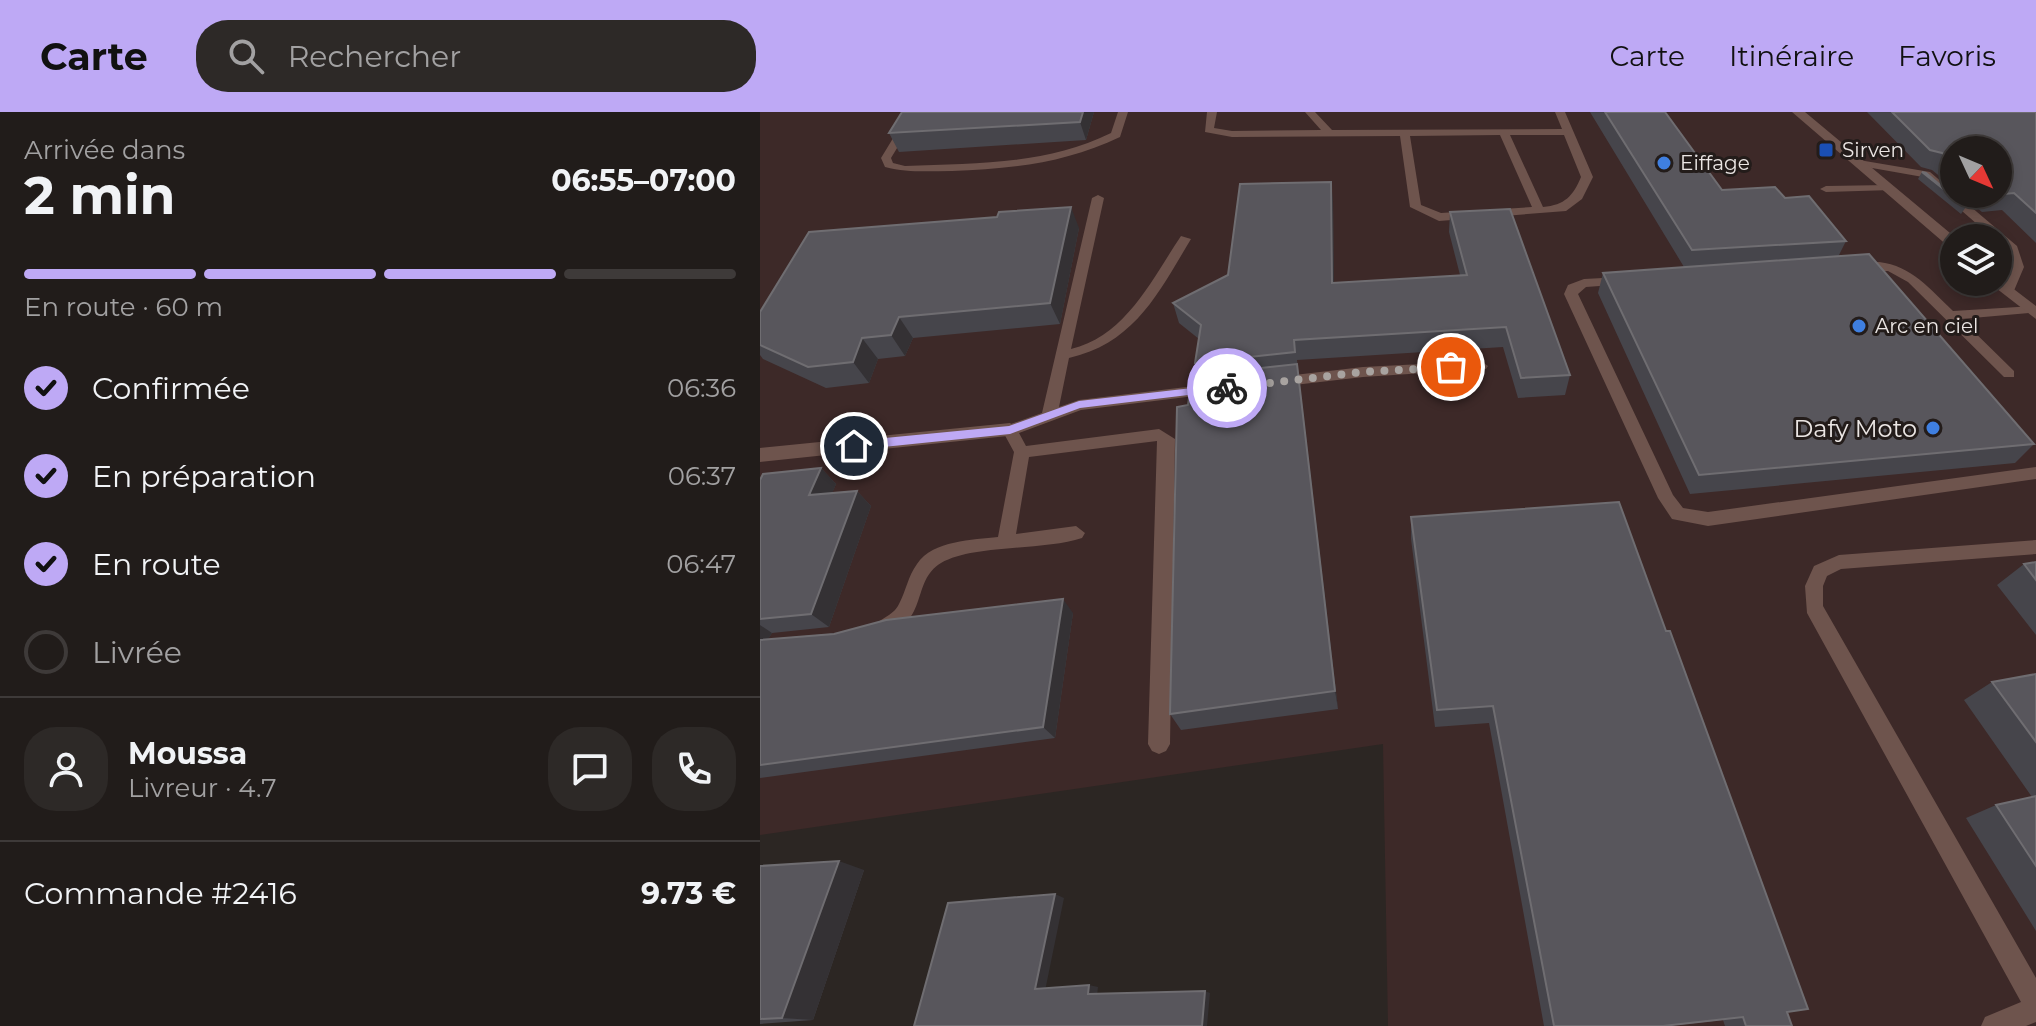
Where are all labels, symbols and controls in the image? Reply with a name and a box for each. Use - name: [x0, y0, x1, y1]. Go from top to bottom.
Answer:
- search box: [196, 20, 756, 92]
- text: Carte: [40, 33, 148, 80]
- icon: search: [224, 34, 268, 78]
- text: Rechercher: [288, 38, 461, 75]
- text: Carte: [1609, 39, 1685, 73]
- text: Itinéraire: [1729, 39, 1854, 73]
- text: Favoris: [1898, 39, 1996, 73]
- text: Arrivée dans: [24, 134, 185, 166]
- north arrow: [1940, 136, 2012, 208]
- map controls: [1940, 136, 2012, 296]
- place label: Sirven: [1842, 138, 1904, 162]
- marker: Sirven: [1817, 141, 1835, 159]
- place label: Eiffage: [1680, 151, 1750, 175]
- marker: Eiffage: [1655, 154, 1673, 172]
- text: 06:55–07:00: [551, 162, 736, 199]
- text: 2 min: [24, 164, 176, 227]
- button: layers: [1940, 224, 2012, 296]
- text: En route · 60 m: [24, 291, 223, 323]
- place label: Arc en ciel: [1875, 314, 1978, 338]
- marker: Arc en ciel: [1850, 317, 1868, 335]
- pin: [1417, 333, 1485, 401]
- icon: bag: [1429, 345, 1473, 389]
- courier: [1187, 348, 1267, 428]
- icon: check: [24, 366, 68, 410]
- icon: bike: [1205, 366, 1249, 410]
- text: Confirmée: [92, 370, 250, 407]
- text: 06:36: [667, 372, 736, 404]
- pin: [820, 412, 888, 480]
- place label: Dafy Moto: [1793, 414, 1917, 443]
- marker: Dafy Moto: [1924, 419, 1942, 437]
- icon: home: [832, 424, 876, 468]
- icon: check: [24, 454, 68, 498]
- text: En préparation: [92, 458, 316, 495]
- text: 06:37: [668, 460, 736, 492]
- icon: check: [24, 542, 68, 586]
- text: En route: [92, 546, 221, 583]
- text: 06:47: [666, 548, 736, 580]
- text: Livrée: [92, 634, 182, 671]
- button: person: [24, 727, 108, 811]
- button: chat: [548, 727, 632, 811]
- button: phone: [652, 727, 736, 811]
- text: Moussa: [128, 735, 247, 772]
- text: Livreur · 4.7: [128, 772, 277, 804]
- text: Commande #2416: [24, 875, 297, 912]
- text: 9.73 €: [641, 875, 736, 912]

